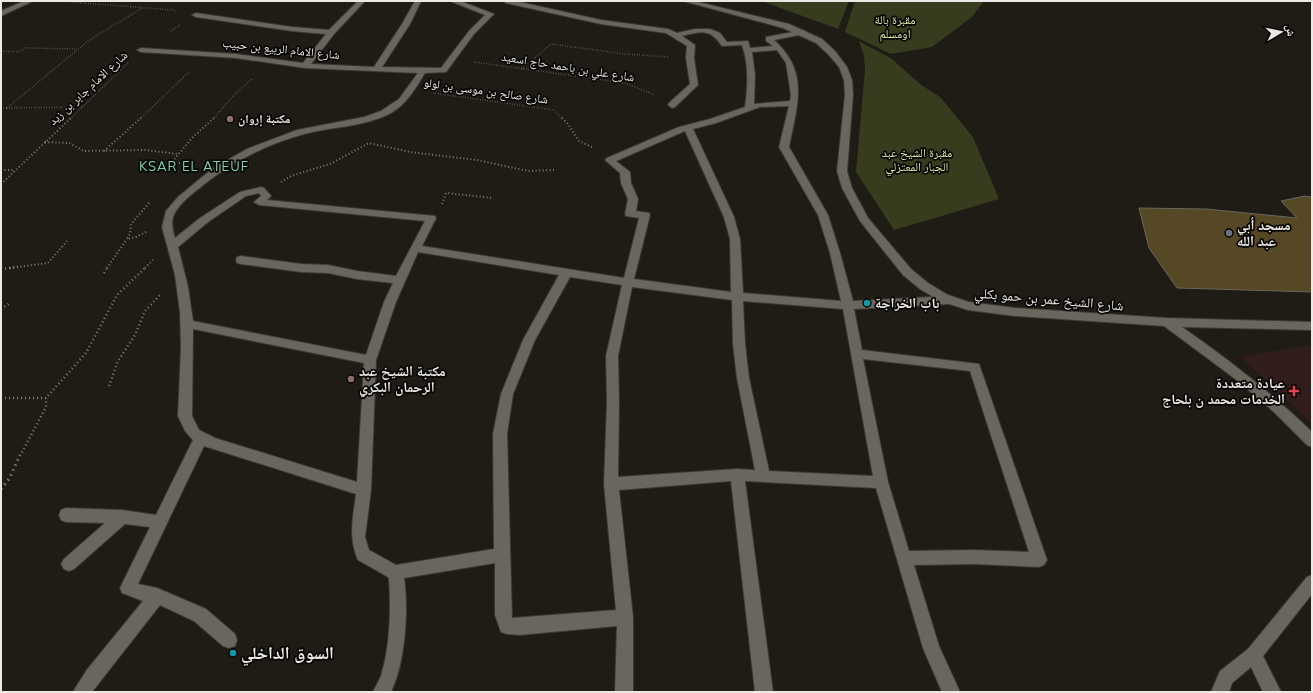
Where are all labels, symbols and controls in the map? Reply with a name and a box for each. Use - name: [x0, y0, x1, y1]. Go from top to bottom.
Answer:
- park label: مقبرة بالة اومسلم: [875, 12, 915, 42]
- north arrow: [1261, 12, 1301, 52]
- text: ش: [1282, 24, 1299, 38]
- street label: شارع الامام الربيع بن حبيب: [222, 35, 341, 63]
- street label: شارع الامام جابر بن زيد: [45, 47, 131, 129]
- street label: شارع علي بن باحمد حاج اسعيد: [500, 49, 636, 87]
- street label: شارع صالح بن موسى بن لولو: [423, 74, 549, 108]
- place label: مكتبة إروان: [238, 111, 291, 127]
- marker: مكتبة إروان: [225, 114, 235, 124]
- park label: مقبرة الشيخ عبد الجبار المعتزلي: [882, 145, 952, 177]
- district label: KSAR EL ATEUF: [139, 158, 249, 174]
- place label: مسجد أبي عبد الله: [1237, 216, 1291, 250]
- marker: مسجد أبي عبد الله: [1224, 228, 1234, 238]
- street label: شارع الشيخ عمر بن حمو بكلي: [973, 283, 1124, 317]
- place label: باب الخراجة: [875, 294, 939, 312]
- marker: باب الخراجة: [862, 298, 872, 308]
- place label: مكتبة الشيخ عبد الرحمان البكري: [359, 362, 446, 398]
- marker: مكتبة الشيخ عبد الرحمان البكري: [346, 374, 356, 384]
- place label: عيادة متعددة الخدمات محمد ن بلحاج: [1162, 374, 1285, 408]
- marker: عيادة متعددة الخدمات محمد ن بلحاج: [1288, 385, 1300, 397]
- place label: السوق الداخلي: [241, 642, 334, 667]
- marker: السوق الداخلي: [228, 648, 238, 658]

